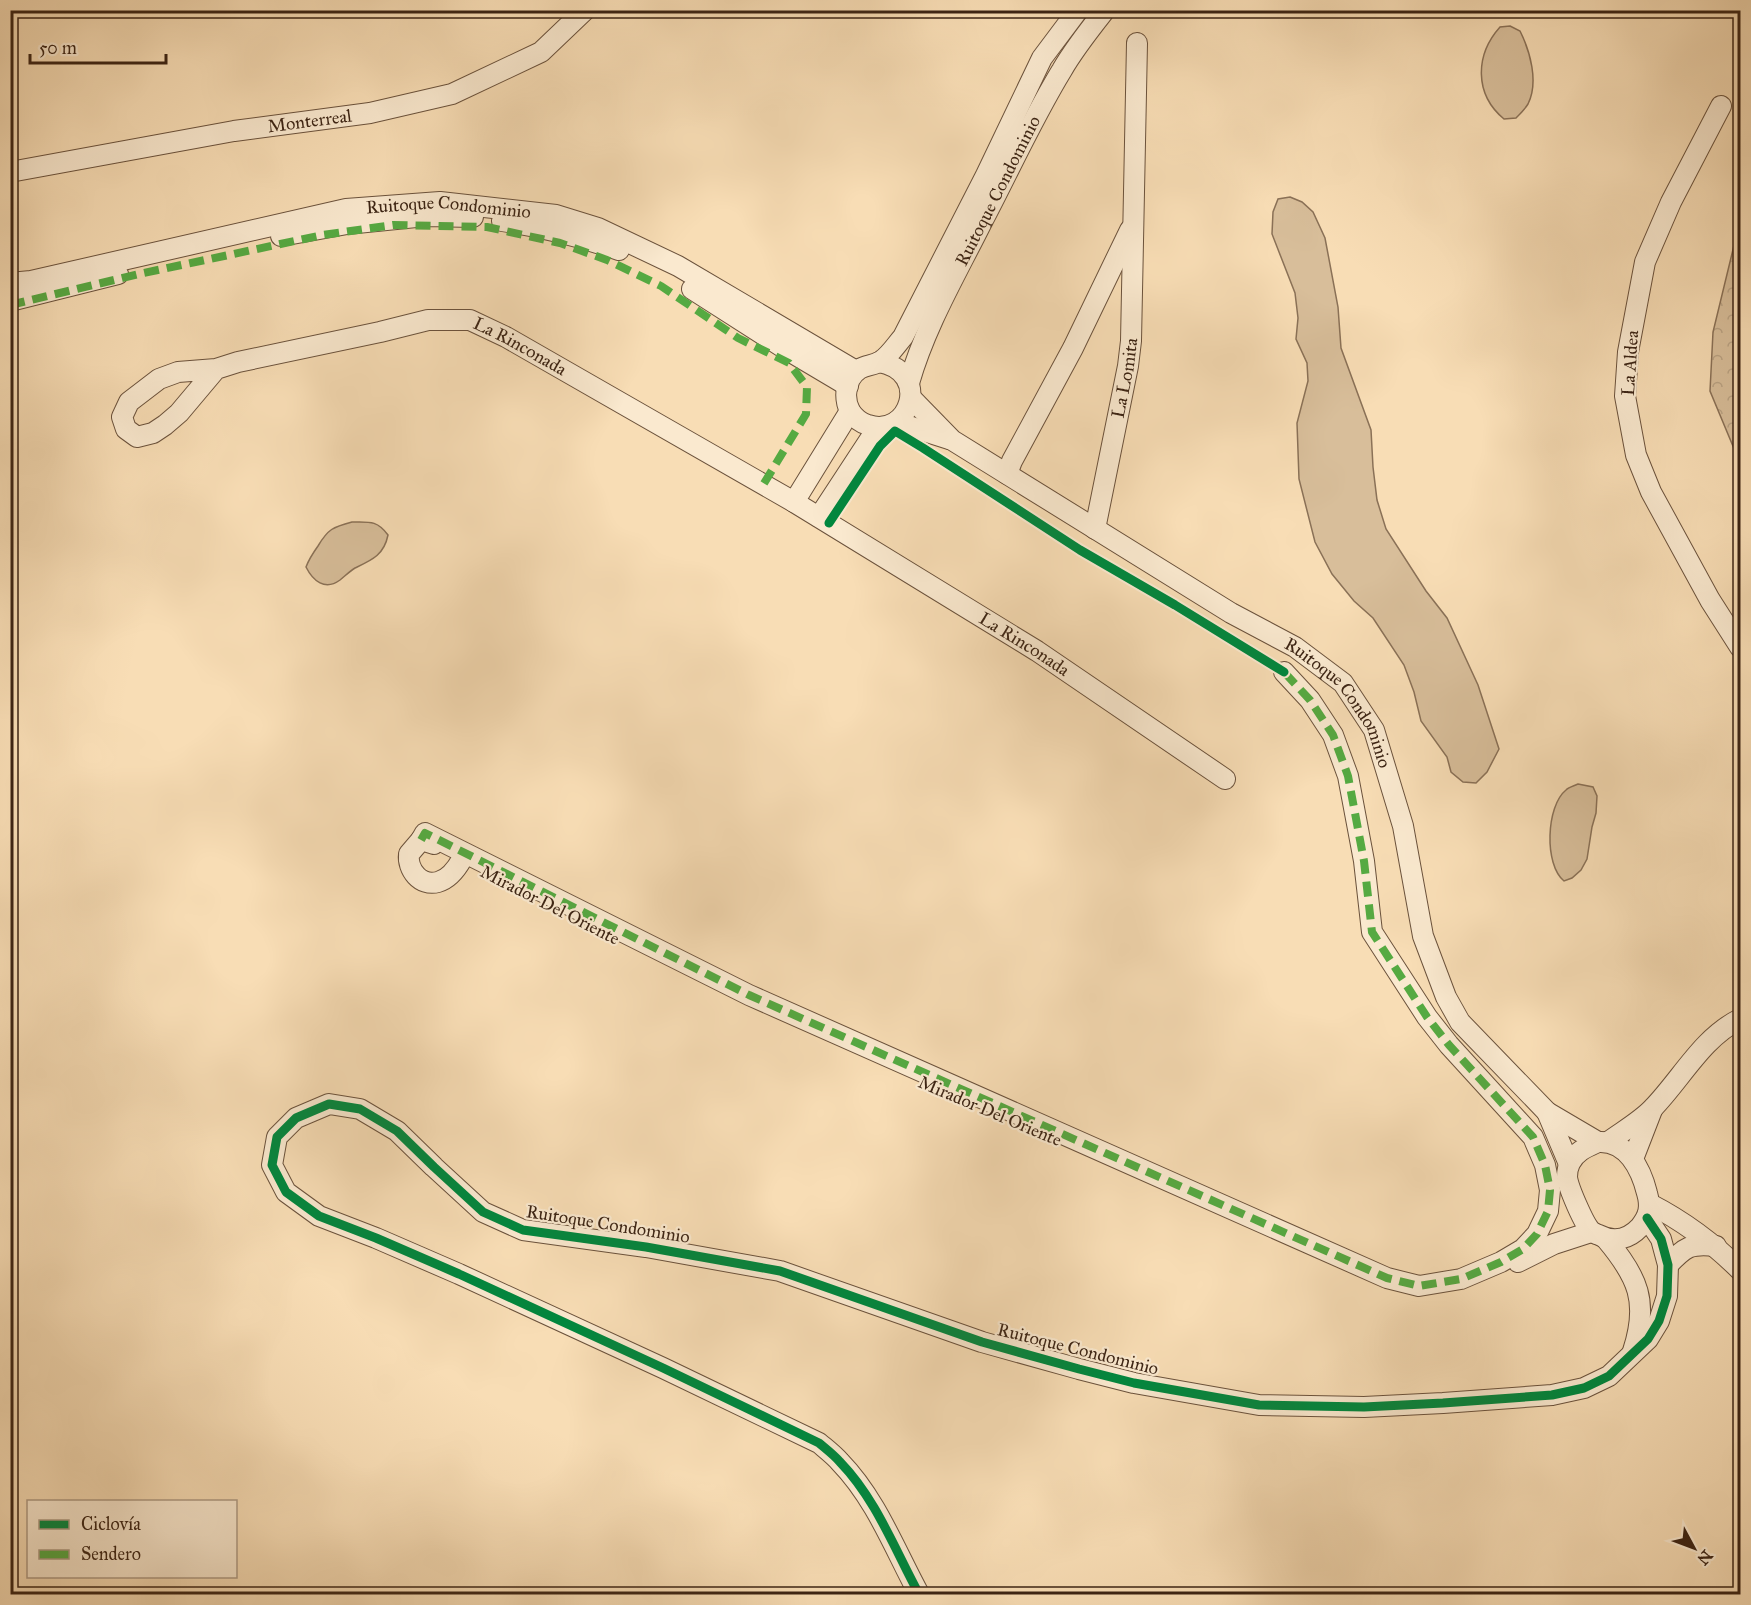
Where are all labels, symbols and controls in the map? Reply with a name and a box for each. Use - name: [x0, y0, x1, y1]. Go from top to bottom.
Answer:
- scale bar: [30, 27, 166, 65]
- text: 50 m: [39, 37, 77, 59]
- street label: Monterreal: [266, 105, 353, 137]
- street label: Ruitoque Condominio: [950, 112, 1045, 270]
- street label: Ruitoque Condominio: [365, 191, 532, 223]
- street label: La Rinconada: [470, 312, 571, 381]
- street label: La Aldea: [1617, 329, 1643, 397]
- street label: La Lomita: [1107, 336, 1142, 420]
- street label: La Rinconada: [975, 607, 1074, 681]
- street label: Ruitoque Condominio: [1281, 632, 1396, 771]
- street label: Mirador Del Oriente: [477, 860, 623, 950]
- street label: Mirador Del Oriente: [915, 1071, 1065, 1151]
- street label: Ruitoque Condominio: [524, 1200, 691, 1249]
- street label: Ruitoque Condominio: [995, 1318, 1161, 1381]
- legend: [27, 1500, 237, 1578]
- text: Ciclovía: [81, 1513, 141, 1535]
- north arrow: [1664, 1518, 1724, 1578]
- text: Sendero: [81, 1543, 141, 1565]
- text: N: [1693, 1546, 1717, 1569]

